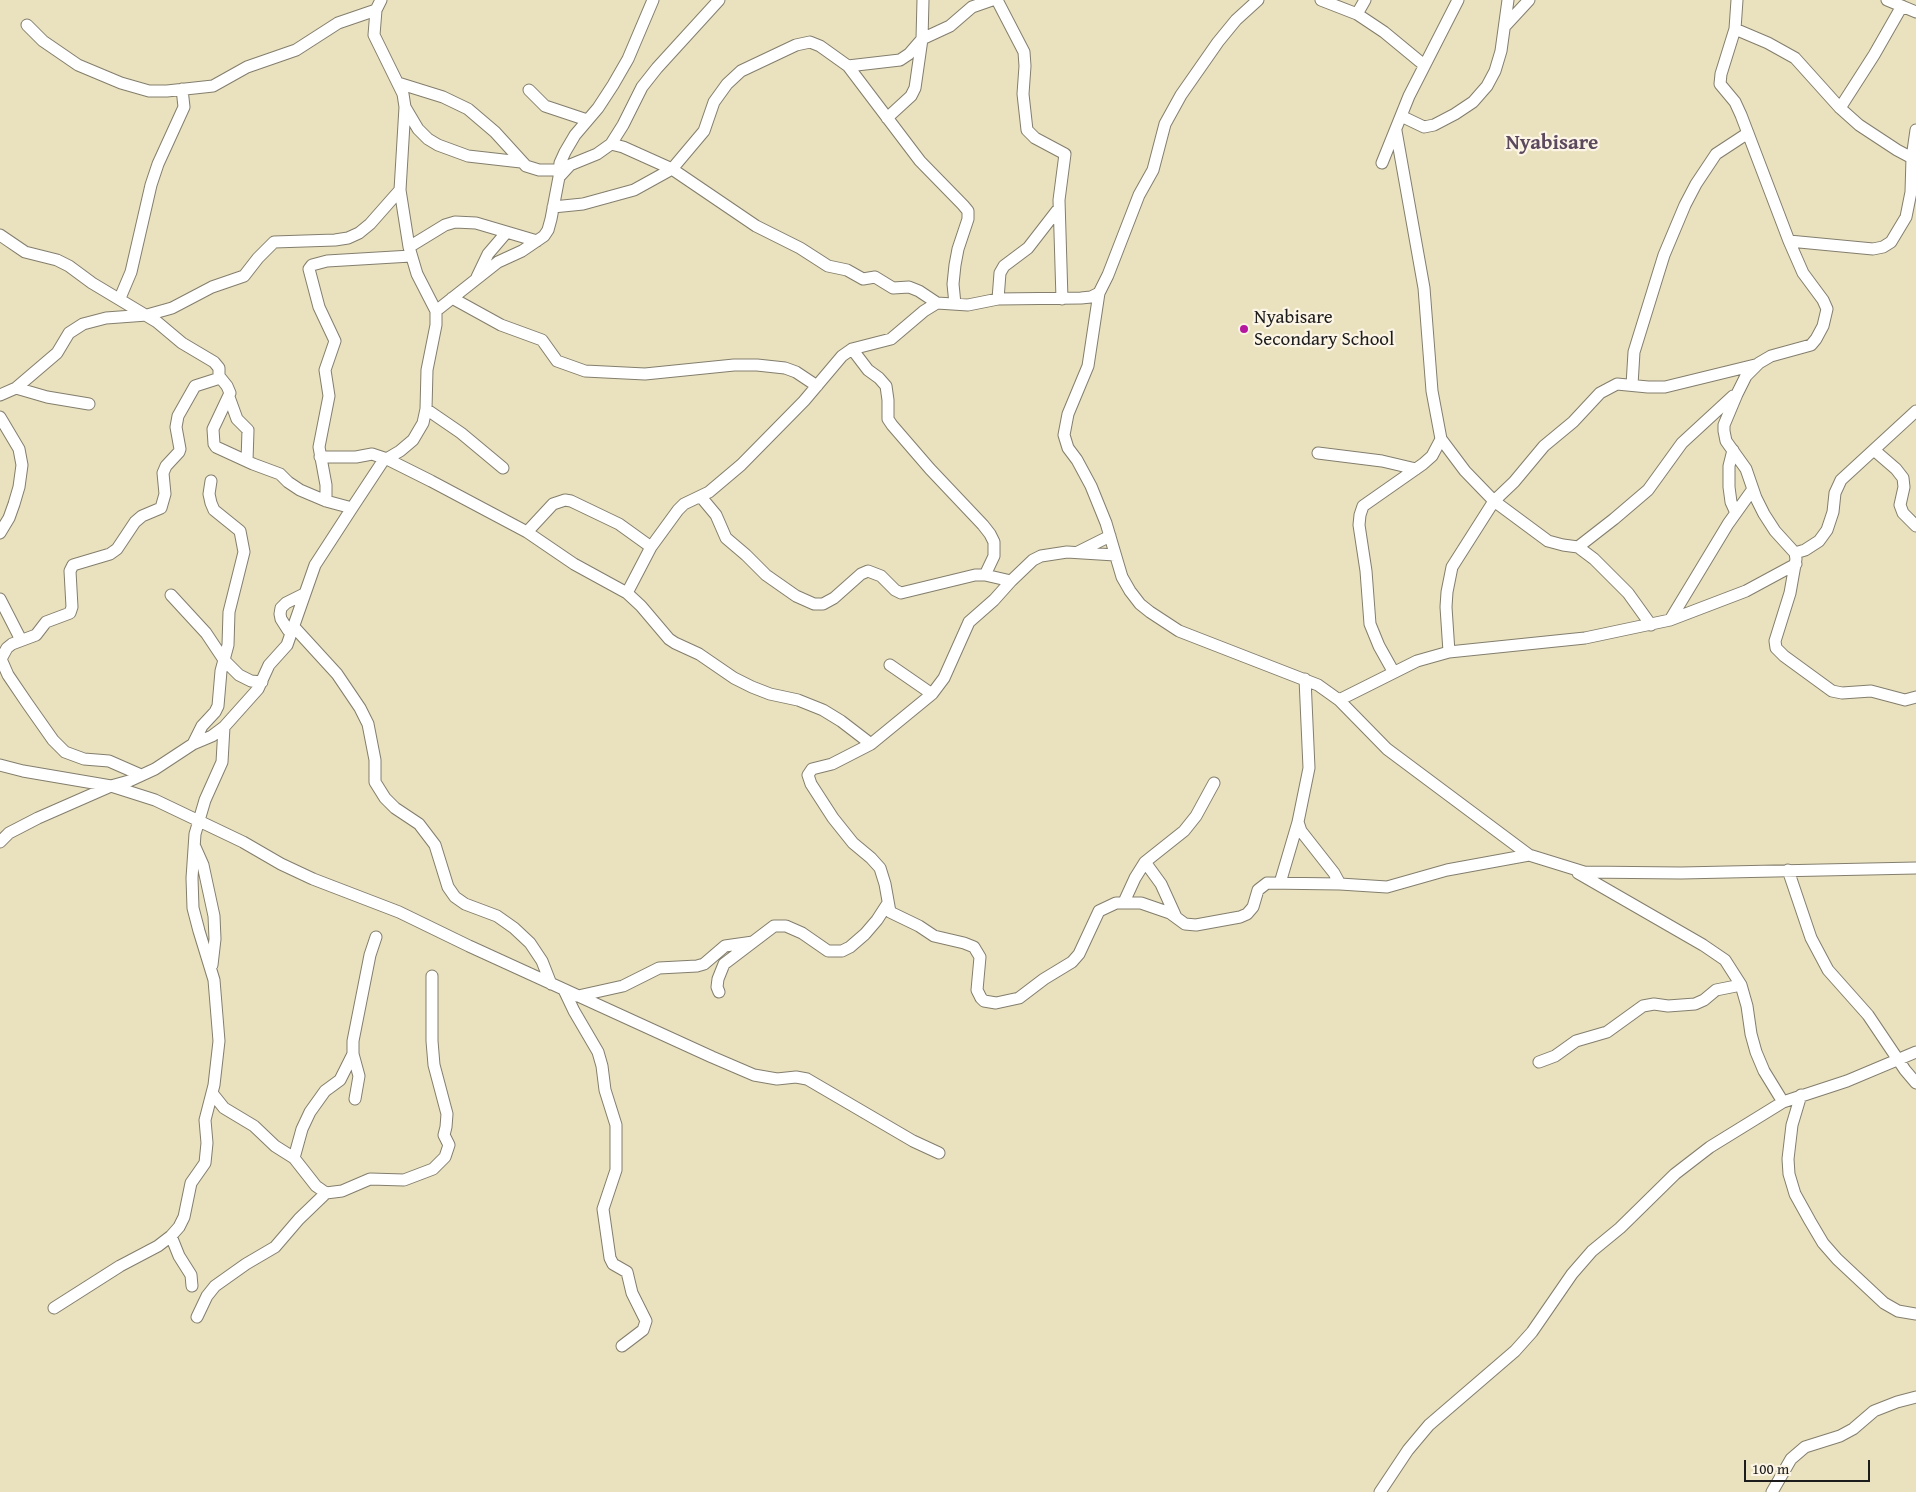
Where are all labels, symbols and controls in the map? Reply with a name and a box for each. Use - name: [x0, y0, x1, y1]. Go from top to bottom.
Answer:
- district label: Nyabisare: [1506, 131, 1598, 157]
- place label: Nyabisare Secondary School: [1254, 307, 1394, 351]
- marker: Nyabisare Secondary School: [1238, 323, 1250, 335]
- scale bar: [1746, 1450, 1872, 1482]
- text: 100 m: [1752, 1458, 1789, 1479]

